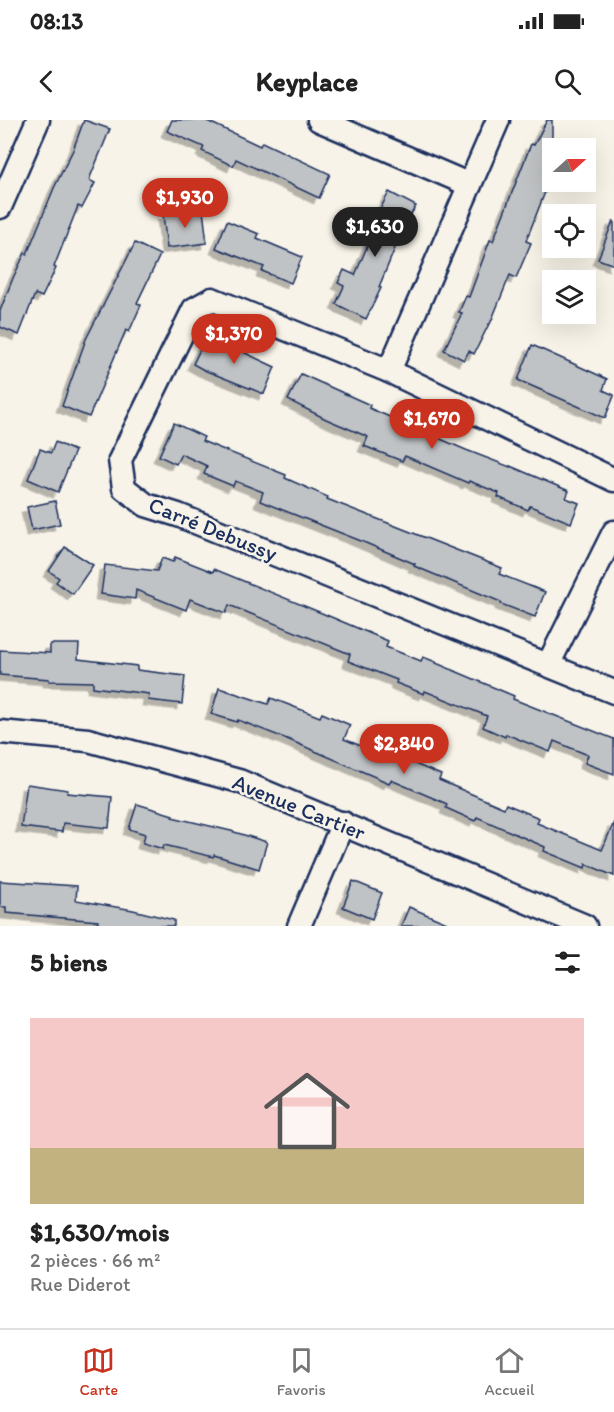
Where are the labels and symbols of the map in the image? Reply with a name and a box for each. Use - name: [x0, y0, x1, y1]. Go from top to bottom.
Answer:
- north arrow: [542, 138, 596, 192]
- pin: $1,930: [136, 178, 234, 229]
- pin: $1,630: [326, 207, 424, 258]
- pin: $1,370: [185, 314, 283, 365]
- pin: $1,670: [383, 399, 481, 450]
- street label: Carré Debussy: [145, 491, 282, 567]
- pin: $2,840: [355, 724, 453, 775]
- street label: Avenue Cartier: [229, 768, 370, 846]

